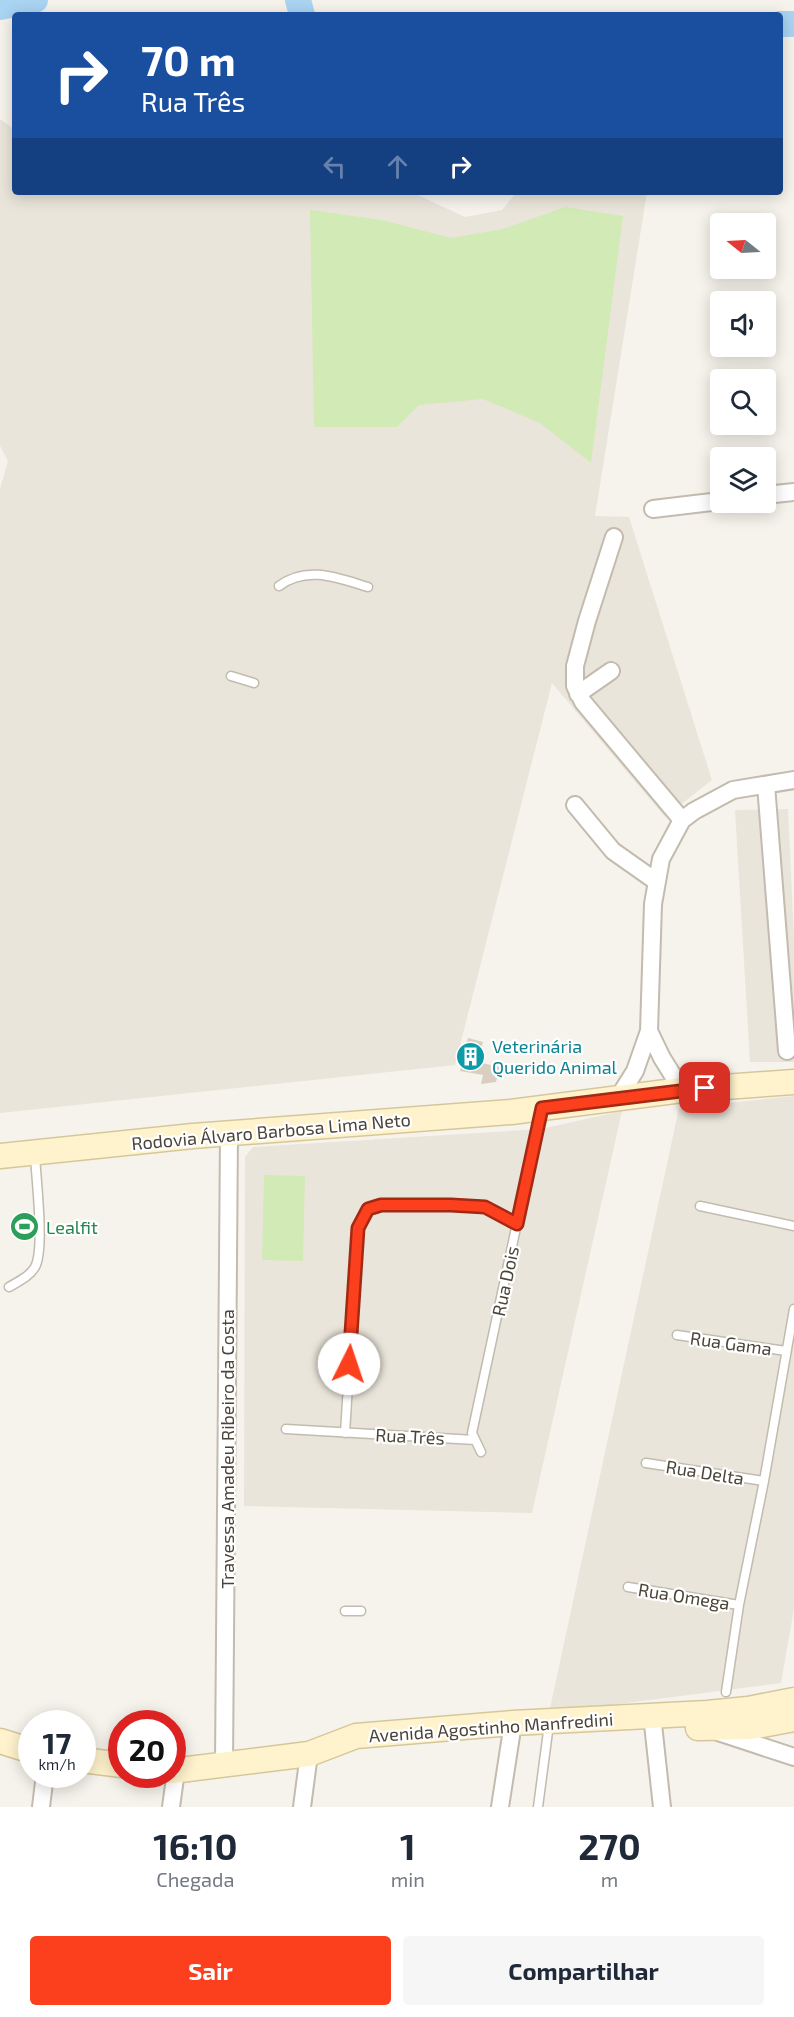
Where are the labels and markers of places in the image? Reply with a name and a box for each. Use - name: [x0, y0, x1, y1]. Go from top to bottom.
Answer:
- place label: Veterinária Querido Animal: [492, 1035, 618, 1078]
- building icon: Veterinária Querido Animal: [455, 1040, 487, 1072]
- pin: [679, 1062, 730, 1113]
- sports icon: Lealfit: [9, 1211, 41, 1243]
- place label: Lealfit: [46, 1216, 98, 1238]

